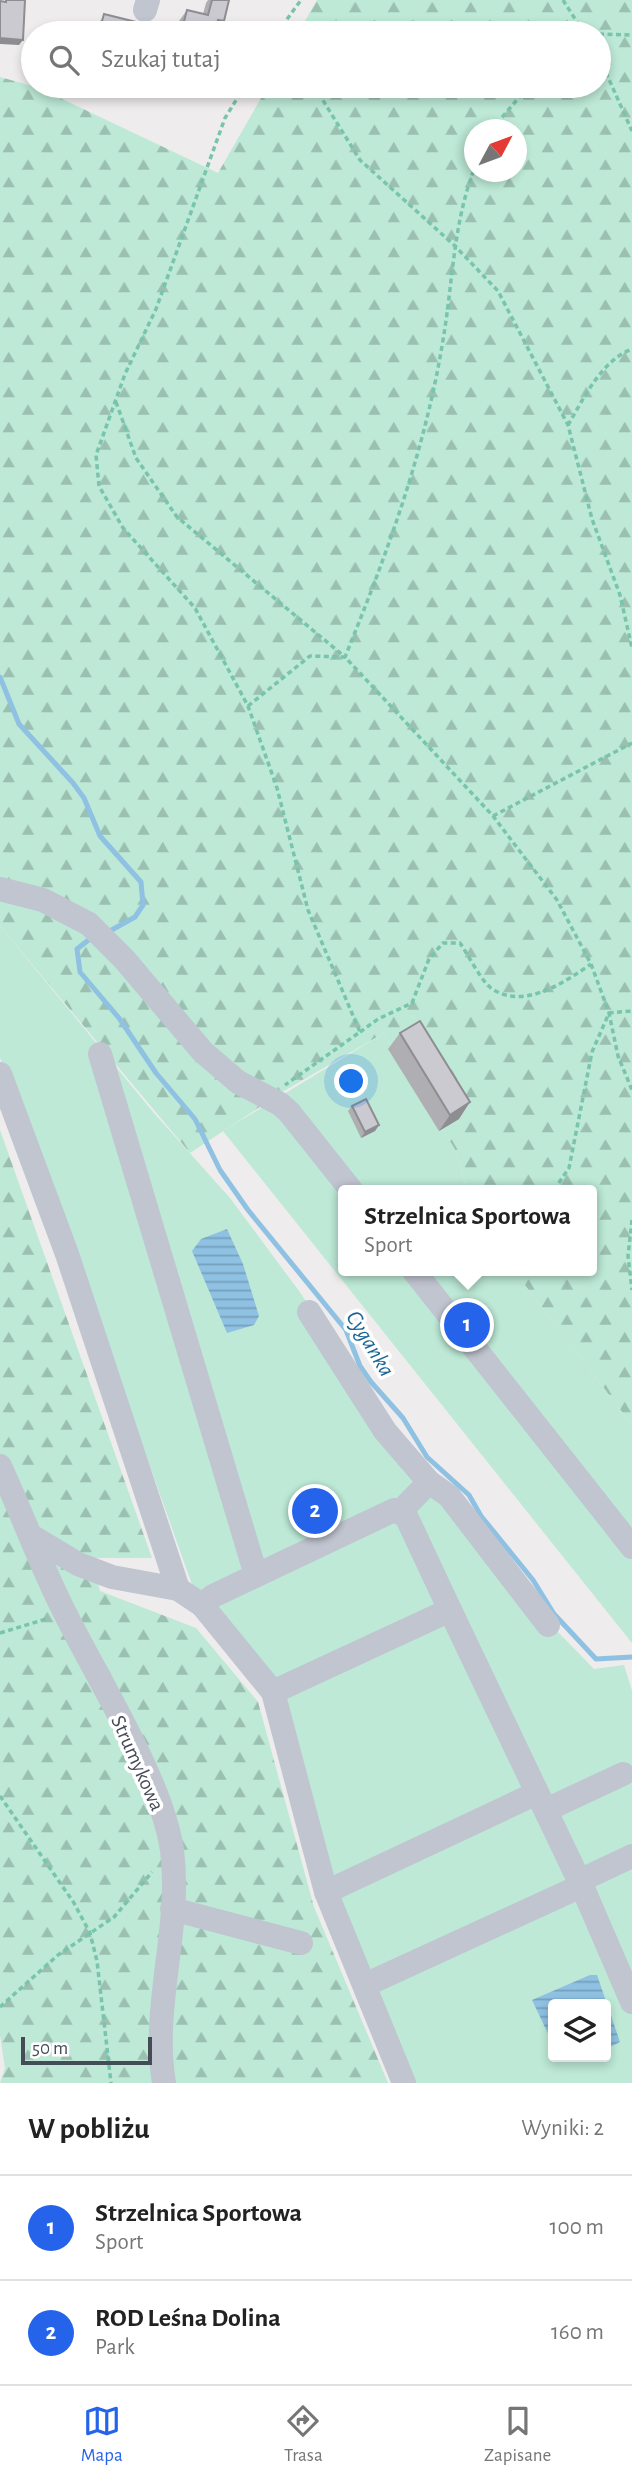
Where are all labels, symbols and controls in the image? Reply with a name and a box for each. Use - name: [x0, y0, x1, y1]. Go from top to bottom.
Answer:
- search box: [21, 21, 611, 98]
- icon: search: [45, 41, 83, 79]
- text: Szukaj tutaj: [101, 46, 221, 72]
- north arrow: [464, 119, 527, 182]
- your location: [334, 1064, 368, 1098]
- popup: [338, 1185, 597, 1276]
- text: Strzelnica Sportowa: [364, 1203, 571, 1229]
- text: Sport: [364, 1234, 412, 1257]
- pin: 1: [444, 1299, 490, 1351]
- water label: Cyganka: [341, 1307, 398, 1381]
- pin: 2: [292, 1485, 338, 1537]
- street label: Strumykowa: [107, 1712, 168, 1814]
- map controls: [548, 1999, 611, 2062]
- button: layers: [548, 1999, 611, 2062]
- scale bar: [21, 2034, 152, 2066]
- text: 50 m: [32, 2039, 68, 2058]
- text: W pobliżu: [28, 2114, 150, 2144]
- text: Wyniki: 2: [521, 2117, 604, 2140]
- text: Strzelnica Sportowa: [95, 2200, 302, 2226]
- text: 1: [47, 2216, 55, 2239]
- text: 100 m: [550, 2216, 604, 2239]
- text: Sport: [95, 2231, 143, 2254]
- text: ROD Leśna Dolina: [95, 2305, 281, 2331]
- text: 2: [46, 2321, 56, 2344]
- text: 160 m: [551, 2321, 604, 2344]
- text: Park: [95, 2336, 135, 2359]
- tab: Mapa: [81, 2402, 123, 2467]
- tab: Trasa: [284, 2402, 323, 2467]
- tab: Zapisane: [484, 2402, 551, 2467]

